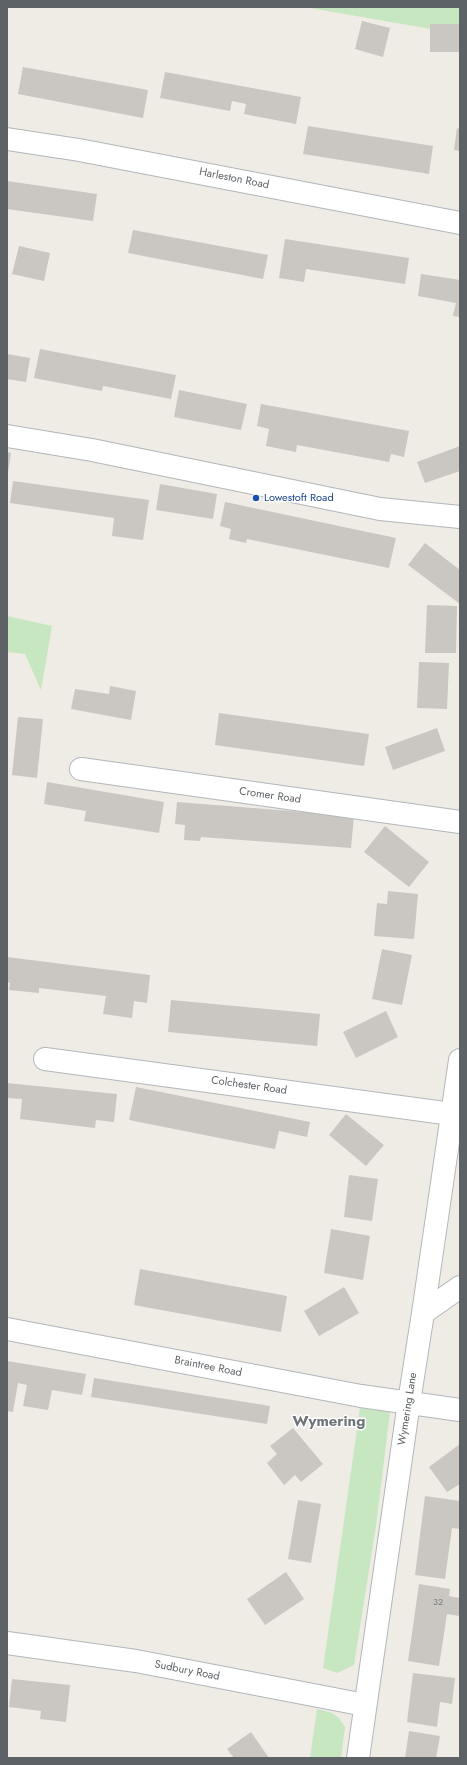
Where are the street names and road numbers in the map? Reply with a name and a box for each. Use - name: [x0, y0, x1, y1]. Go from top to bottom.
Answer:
- street label: Harleston Road: [198, 166, 270, 192]
- street label: Cromer Road: [238, 785, 302, 807]
- street label: Colchester Road: [210, 1074, 288, 1098]
- street label: Braintree Road: [173, 1354, 243, 1380]
- street label: Wymering Lane: [396, 1372, 420, 1446]
- street label: Sudbury Road: [153, 1658, 221, 1684]

